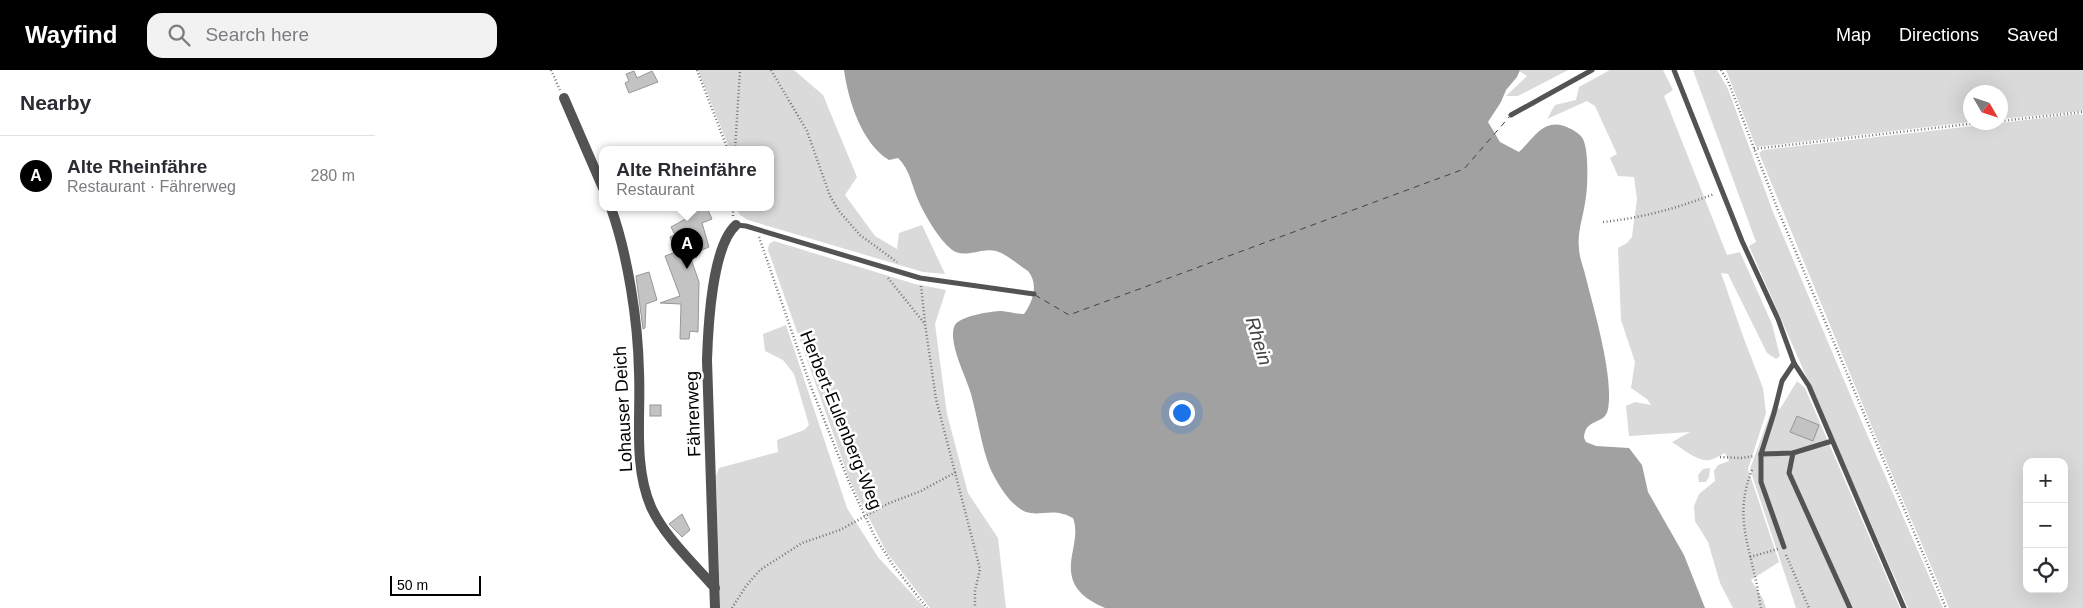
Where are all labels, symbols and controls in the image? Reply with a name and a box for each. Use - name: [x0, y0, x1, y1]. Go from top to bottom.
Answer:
- search box: [147, 13, 497, 58]
- text: Wayfind: [25, 21, 117, 48]
- icon: search: [165, 21, 193, 49]
- text: Search here: [205, 24, 309, 45]
- text: Map: [1836, 25, 1871, 45]
- text: Directions: [1899, 25, 1979, 45]
- text: Saved: [2007, 25, 2058, 45]
- north arrow: [1963, 85, 2008, 130]
- text: Nearby: [20, 91, 91, 114]
- popup: [599, 146, 774, 211]
- text: Alte Rheinfähre: [67, 156, 207, 177]
- text: Alte Rheinfähre: [616, 159, 757, 180]
- text: A: [30, 167, 42, 184]
- text: 280 m: [311, 167, 355, 184]
- text: Restaurant · Fährerweg: [67, 178, 236, 195]
- text: Restaurant: [616, 181, 695, 198]
- pin: A: [671, 228, 703, 269]
- water label: Rhein: [1242, 314, 1276, 368]
- street label: Herbert-Eulenberg-Weg: [796, 328, 886, 512]
- street label: Lohauser Deich: [610, 346, 636, 472]
- street label: Fährerweg: [682, 371, 704, 457]
- your location: [1169, 400, 1195, 426]
- map controls: [2023, 458, 2068, 593]
- button: +: [2023, 458, 2068, 503]
- button: −: [2023, 503, 2068, 548]
- button: locate: [2023, 548, 2068, 593]
- scale bar: [390, 573, 481, 596]
- text: 50 m: [397, 577, 428, 593]

